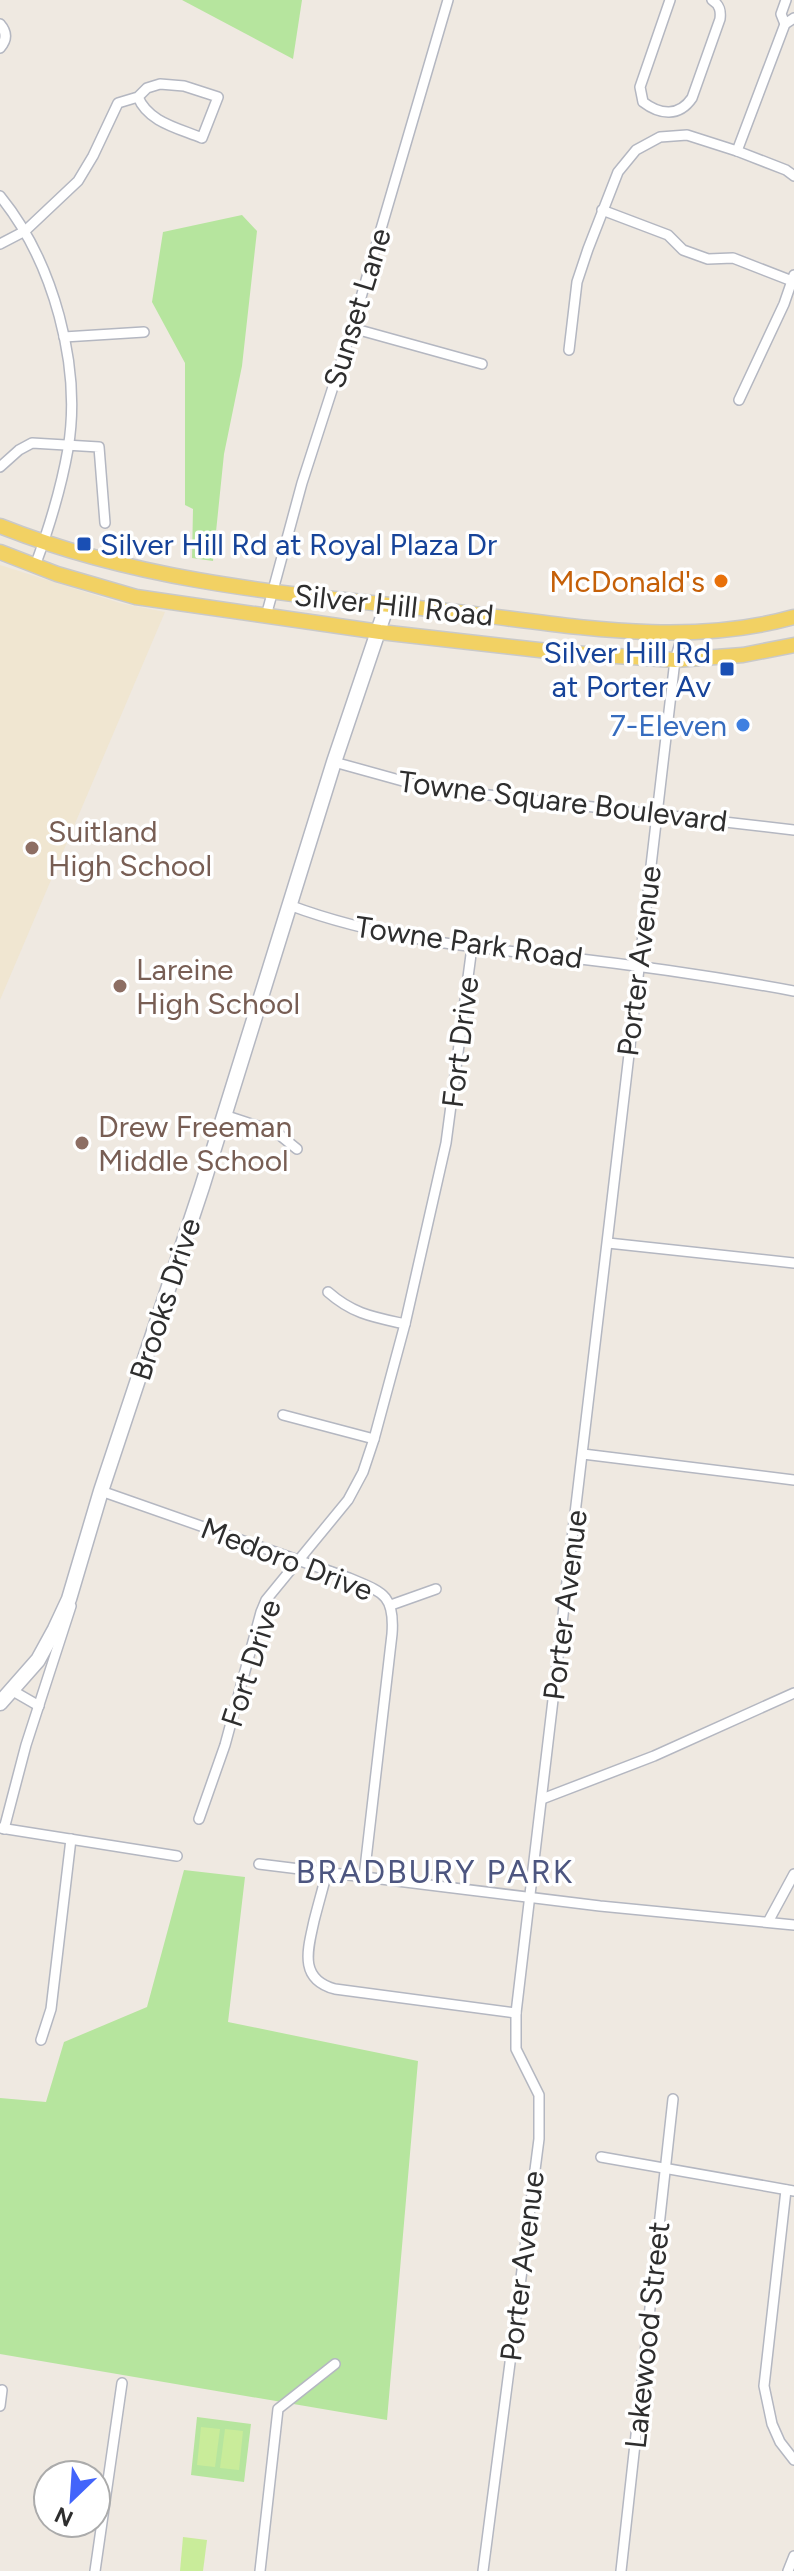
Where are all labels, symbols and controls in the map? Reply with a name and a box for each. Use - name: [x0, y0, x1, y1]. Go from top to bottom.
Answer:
- street label: Sunset Lane: [315, 224, 399, 392]
- place label: Silver Hill Rd at Royal Plaza Dr: [100, 526, 497, 563]
- marker: Silver Hill Rd at Royal Plaza Dr: [75, 535, 93, 553]
- place label: McDonald's: [549, 563, 705, 600]
- marker: McDonald's: [712, 572, 730, 590]
- street label: Silver Hill Road: [292, 576, 496, 634]
- place label: Silver Hill Rd at Porter Av: [543, 634, 711, 705]
- marker: Silver Hill Rd at Porter Av: [718, 660, 736, 678]
- place label: 7-Eleven: [610, 707, 727, 744]
- marker: 7-Eleven: [734, 716, 752, 734]
- street label: Towne Square Boulevard: [397, 762, 729, 840]
- place label: Suitland High School: [48, 813, 212, 884]
- marker: Suitland High School: [23, 839, 41, 857]
- street label: Porter Avenue: [609, 864, 669, 1058]
- street label: Towne Park Road: [353, 908, 585, 976]
- place label: Lareine High School: [136, 951, 300, 1022]
- street label: Fort Drive: [434, 974, 486, 1110]
- marker: Lareine High School: [111, 977, 129, 995]
- place label: Drew Freeman Middle School: [98, 1108, 292, 1179]
- marker: Drew Freeman Middle School: [73, 1134, 91, 1152]
- street label: Brooks Drive: [121, 1213, 209, 1385]
- street label: Porter Avenue: [535, 1508, 595, 1702]
- street label: Medoro Drive: [196, 1509, 378, 1609]
- street label: Fort Drive: [213, 1595, 289, 1731]
- district label: BRADBURY PARK: [296, 1853, 574, 1891]
- street label: Porter Avenue: [492, 2169, 552, 2363]
- street label: Lakewood Street: [617, 2220, 677, 2450]
- north arrow: [32, 2459, 112, 2539]
- text: N: [50, 2501, 77, 2533]

